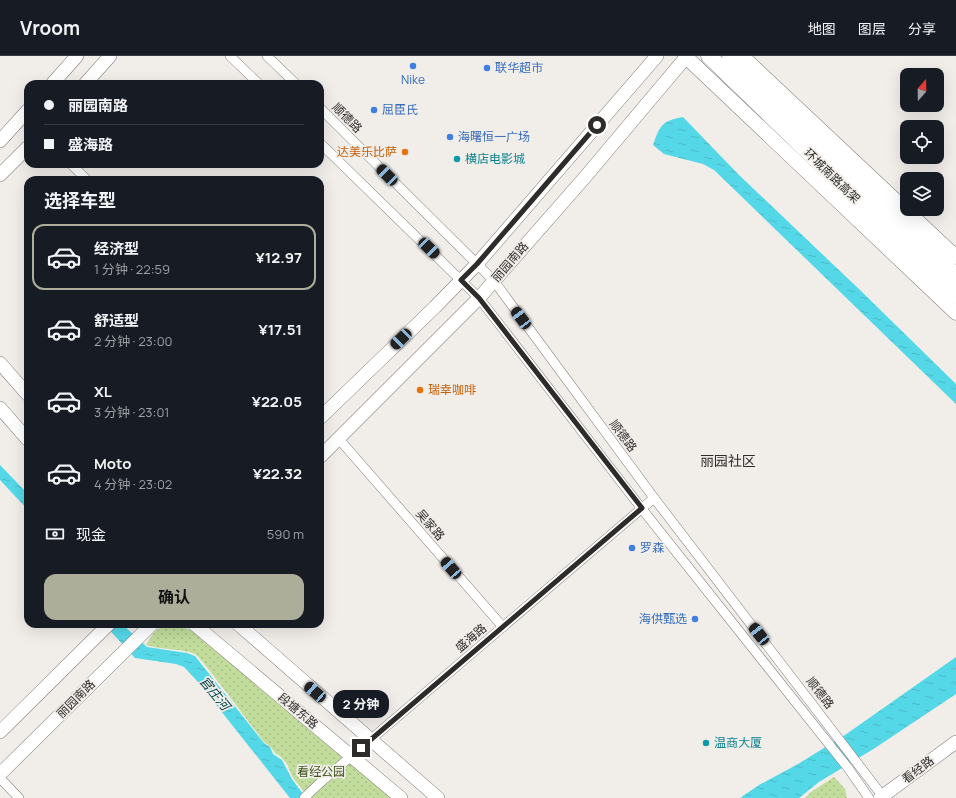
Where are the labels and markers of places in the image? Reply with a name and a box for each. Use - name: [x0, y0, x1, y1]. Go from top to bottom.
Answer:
- place label: 联华超市: [495, 59, 543, 76]
- marker: Nike: [408, 61, 418, 71]
- marker: 联华超市: [482, 63, 492, 73]
- place label: Nike: [401, 71, 425, 88]
- place label: 屈臣氏: [382, 101, 418, 118]
- marker: 屈臣氏: [369, 105, 379, 115]
- place label: 海曙恒一广场: [458, 128, 530, 145]
- marker: 海曙恒一广场: [445, 132, 455, 142]
- place label: 达美乐比萨: [337, 143, 397, 160]
- marker: 达美乐比萨: [400, 147, 410, 157]
- place label: 横店电影城: [465, 150, 525, 167]
- marker: 横店电影城: [452, 154, 462, 164]
- place label: 瑞幸咖啡: [428, 381, 476, 398]
- marker: 瑞幸咖啡: [415, 385, 425, 395]
- place label: 罗森: [640, 539, 664, 556]
- marker: 罗森: [627, 543, 637, 553]
- place label: 海供甄选: [639, 610, 687, 627]
- marker: 海供甄选: [690, 614, 700, 624]
- place label: 温商大厦: [714, 734, 762, 751]
- marker: 温商大厦: [701, 738, 711, 748]

